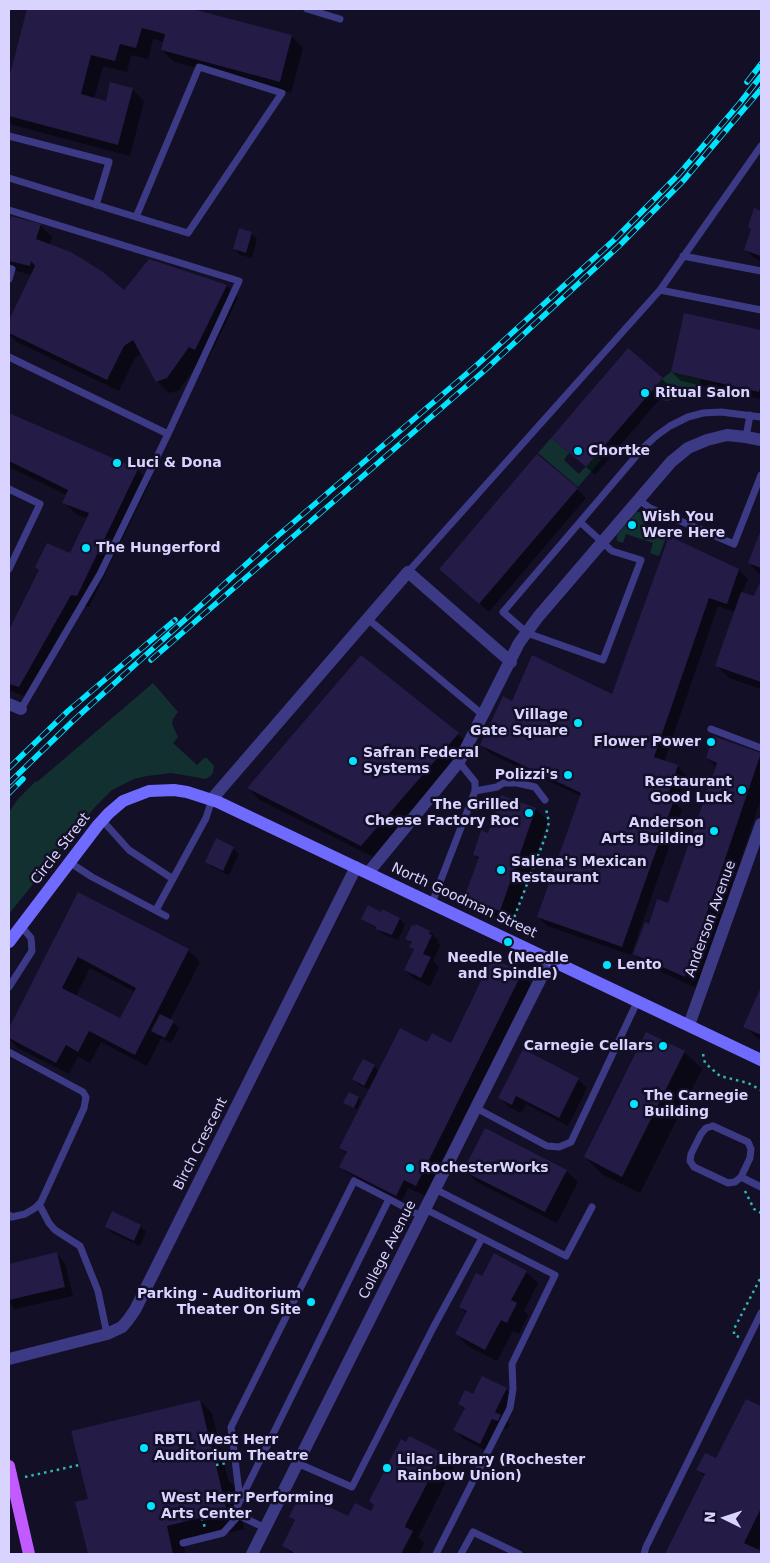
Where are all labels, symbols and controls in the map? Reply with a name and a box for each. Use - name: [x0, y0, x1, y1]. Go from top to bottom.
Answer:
- place label: Ritual Salon: [655, 385, 750, 401]
- marker: Ritual Salon: [639, 387, 651, 399]
- place label: Chortke: [588, 443, 650, 459]
- marker: Chortke: [572, 445, 584, 457]
- place label: Luci & Dona: [127, 455, 222, 471]
- marker: Luci & Dona: [111, 457, 123, 469]
- place label: Wish You Were Here: [642, 509, 725, 542]
- marker: Wish You Were Here: [626, 519, 638, 531]
- place label: The Hungerford: [96, 540, 221, 556]
- marker: The Hungerford: [80, 542, 92, 554]
- place label: Village Gate Square: [470, 707, 568, 740]
- marker: Village Gate Square: [572, 717, 584, 729]
- place label: Flower Power: [594, 734, 701, 750]
- marker: Flower Power: [705, 736, 717, 748]
- place label: Safran Federal Systems: [363, 745, 479, 778]
- marker: Safran Federal Systems: [347, 755, 359, 767]
- place label: Polizzi's: [495, 767, 558, 783]
- marker: Polizzi's: [562, 769, 574, 781]
- place label: Restaurant Good Luck: [644, 774, 732, 806]
- marker: Restaurant Good Luck: [736, 784, 748, 796]
- place label: The Grilled Cheese Factory Roc: [365, 797, 519, 830]
- marker: The Grilled Cheese Factory Roc: [523, 807, 535, 819]
- street label: Circle Street: [28, 810, 94, 888]
- place label: Anderson Arts Building: [601, 815, 704, 848]
- marker: Anderson Arts Building: [708, 825, 720, 837]
- place label: Salena's Mexican Restaurant: [511, 854, 647, 886]
- street label: Anderson Avenue: [682, 858, 740, 980]
- street label: North Goodman Street: [389, 860, 539, 942]
- marker: Salena's Mexican Restaurant: [495, 864, 507, 876]
- marker: Needle (Needle and Spindle): [502, 936, 514, 948]
- place label: Needle (Needle and Spindle): [447, 950, 569, 982]
- place label: Lento: [617, 957, 662, 973]
- marker: Lento: [601, 959, 613, 971]
- place label: Carnegie Cellars: [524, 1038, 653, 1054]
- marker: Carnegie Cellars: [657, 1040, 669, 1052]
- place label: The Carnegie Building: [644, 1088, 748, 1120]
- street label: Birch Crescent: [170, 1095, 232, 1193]
- marker: The Carnegie Building: [628, 1098, 640, 1110]
- place label: RochesterWorks: [420, 1160, 549, 1176]
- marker: RochesterWorks: [404, 1162, 416, 1174]
- street label: College Avenue: [356, 1198, 420, 1302]
- place label: Parking - Auditorium Theater On Site: [137, 1286, 301, 1318]
- marker: Parking - Auditorium Theater On Site: [305, 1296, 317, 1308]
- place label: RBTL West Herr Auditorium Theatre: [154, 1432, 309, 1464]
- marker: RBTL West Herr Auditorium Theatre: [138, 1442, 150, 1454]
- place label: Lilac Library (Rochester Rainbow Union): [397, 1452, 585, 1484]
- marker: Lilac Library (Rochester Rainbow Union): [381, 1462, 393, 1474]
- place label: West Herr Performing Arts Center: [161, 1490, 334, 1522]
- north arrow: [700, 1493, 750, 1543]
- marker: West Herr Performing Arts Center: [145, 1500, 157, 1512]
- text: N: [702, 1511, 718, 1523]

